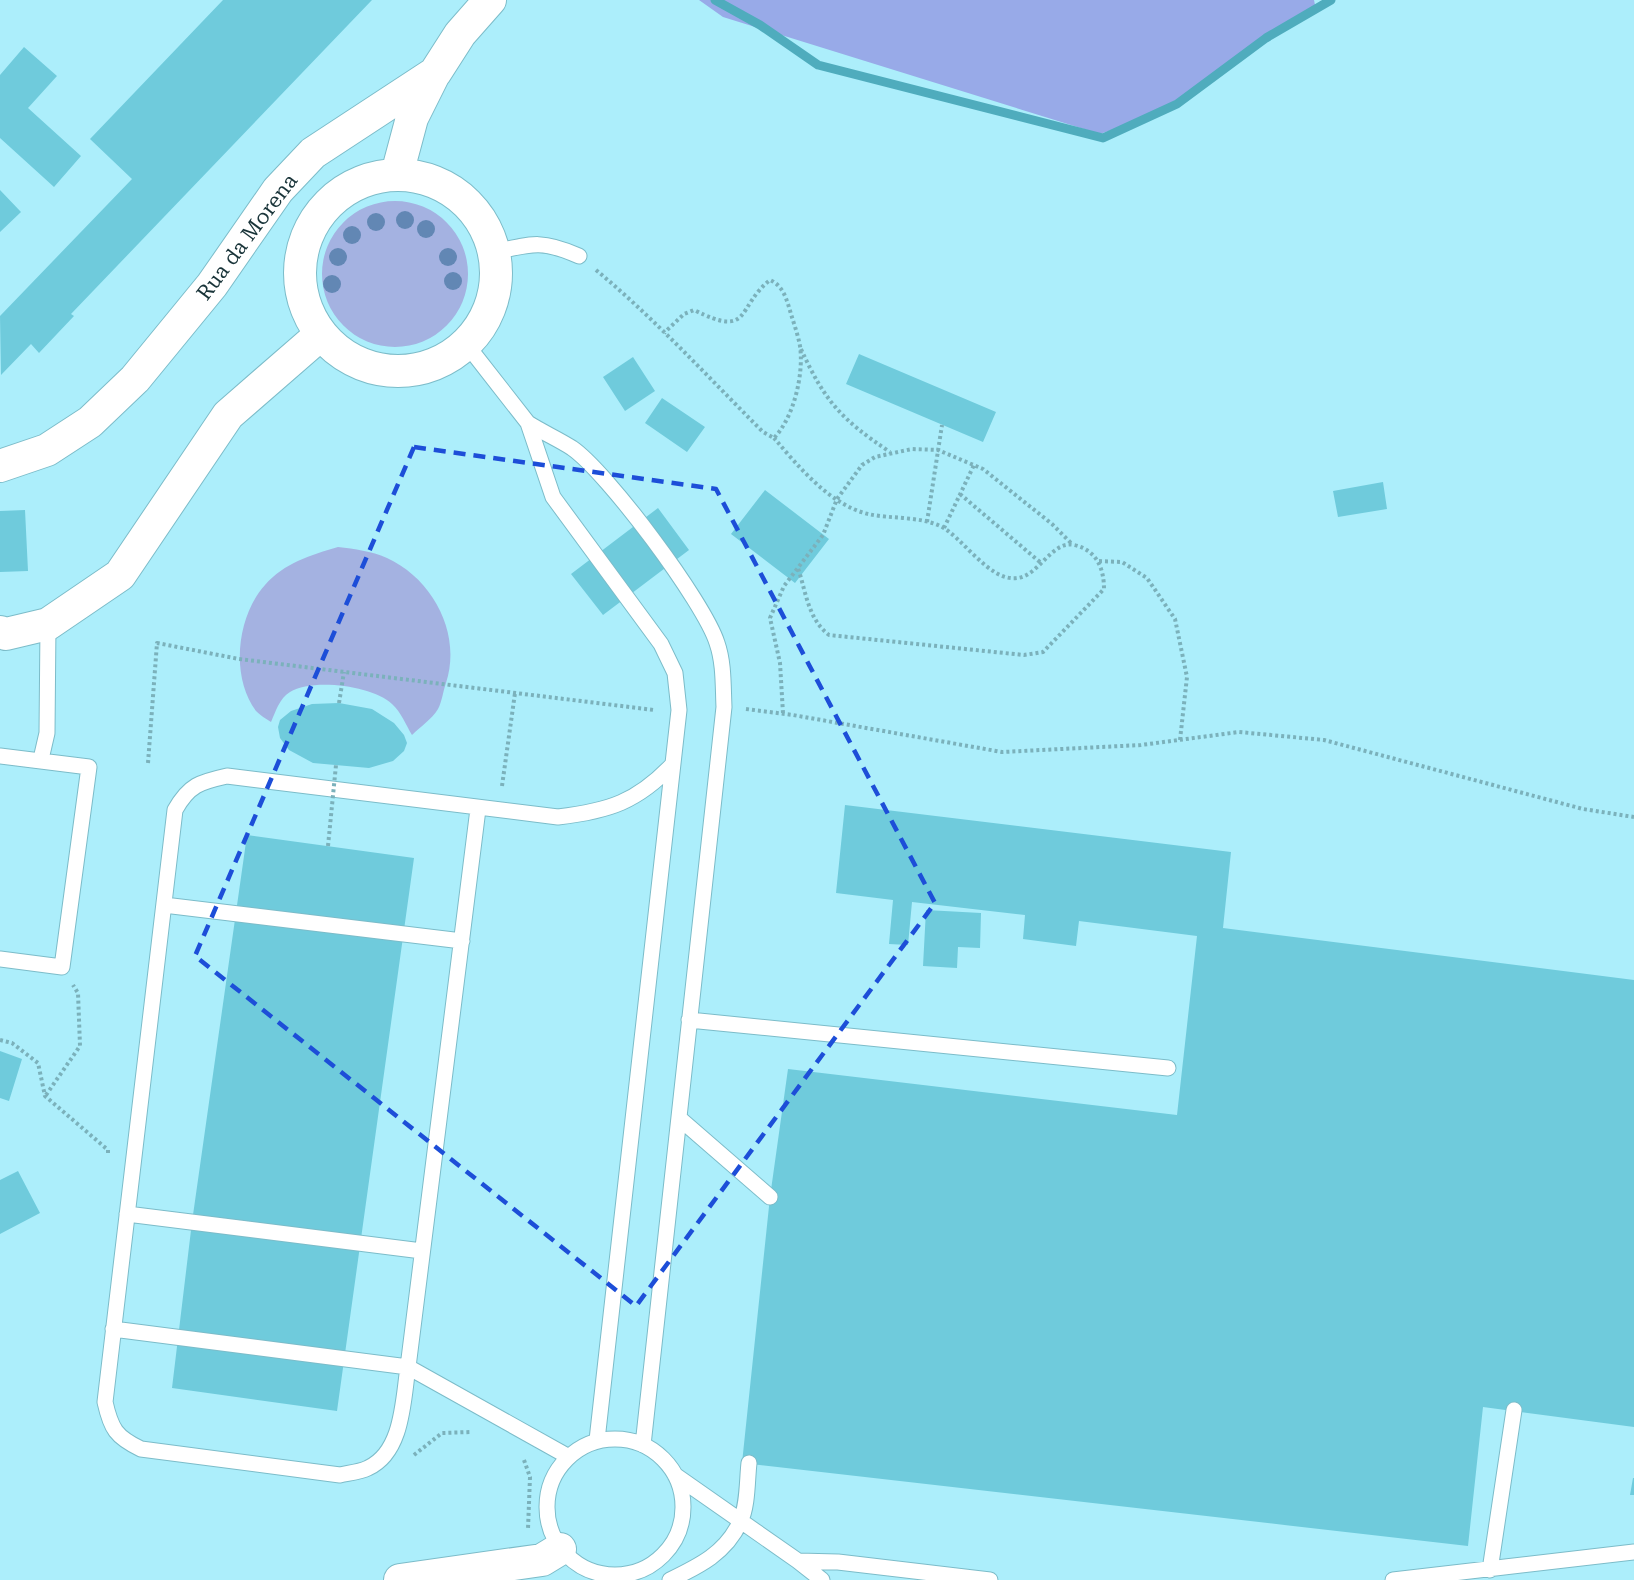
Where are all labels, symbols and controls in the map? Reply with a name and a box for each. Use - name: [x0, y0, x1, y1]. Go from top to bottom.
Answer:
- street label: Rua da Morena: [192, 169, 303, 305]

